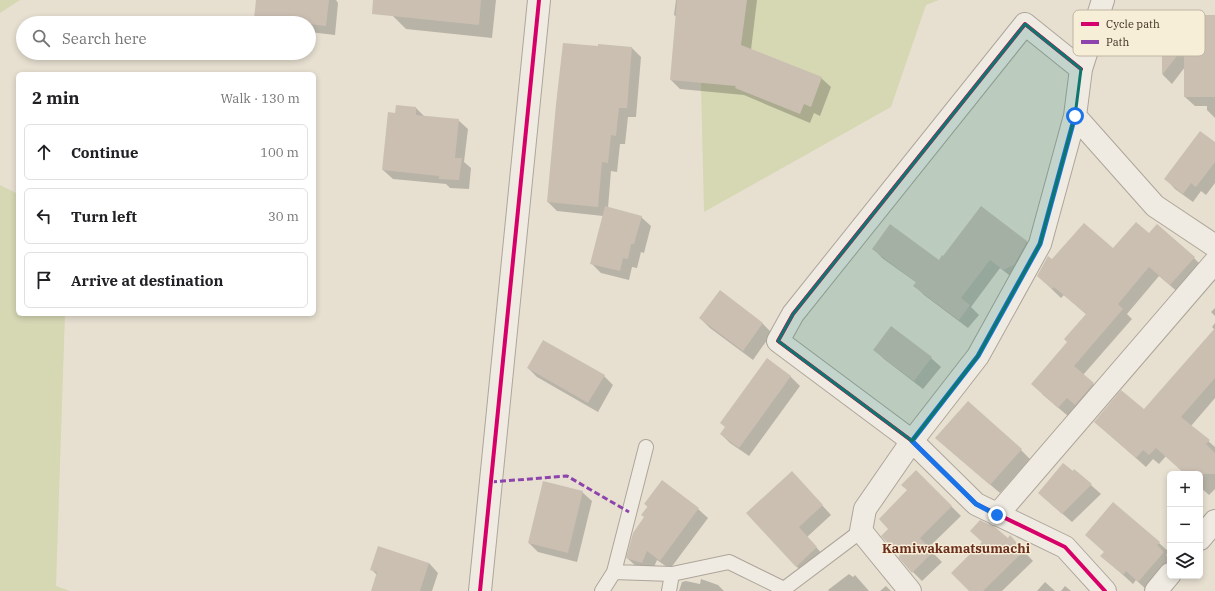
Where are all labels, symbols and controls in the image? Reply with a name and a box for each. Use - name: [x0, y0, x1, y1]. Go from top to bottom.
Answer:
- legend: [1073, 10, 1205, 56]
- search box: [16, 16, 316, 60]
- text: Cycle path: [1106, 17, 1160, 31]
- icon: search: [30, 27, 52, 49]
- text: Search here: [62, 29, 147, 48]
- text: Path: [1106, 35, 1129, 49]
- text: 2 min: [32, 87, 80, 109]
- text: Walk · 130 m: [221, 90, 300, 107]
- route start: [1066, 107, 1084, 125]
- icon: ahead: [33, 141, 55, 163]
- text: Continue: [71, 143, 138, 162]
- text: 100 m: [260, 144, 299, 161]
- icon: left: [33, 205, 55, 227]
- text: Turn left: [71, 207, 137, 226]
- text: 30 m: [268, 208, 299, 225]
- icon: arrive: [33, 269, 55, 291]
- text: Arrive at destination: [71, 271, 223, 290]
- map controls: [1167, 471, 1203, 579]
- button: +: [1167, 471, 1203, 507]
- route end: [988, 506, 1006, 524]
- button: −: [1167, 507, 1203, 543]
- district label: Kamiwakamatsumachi: [882, 540, 1031, 557]
- button: layers: [1167, 543, 1203, 579]

